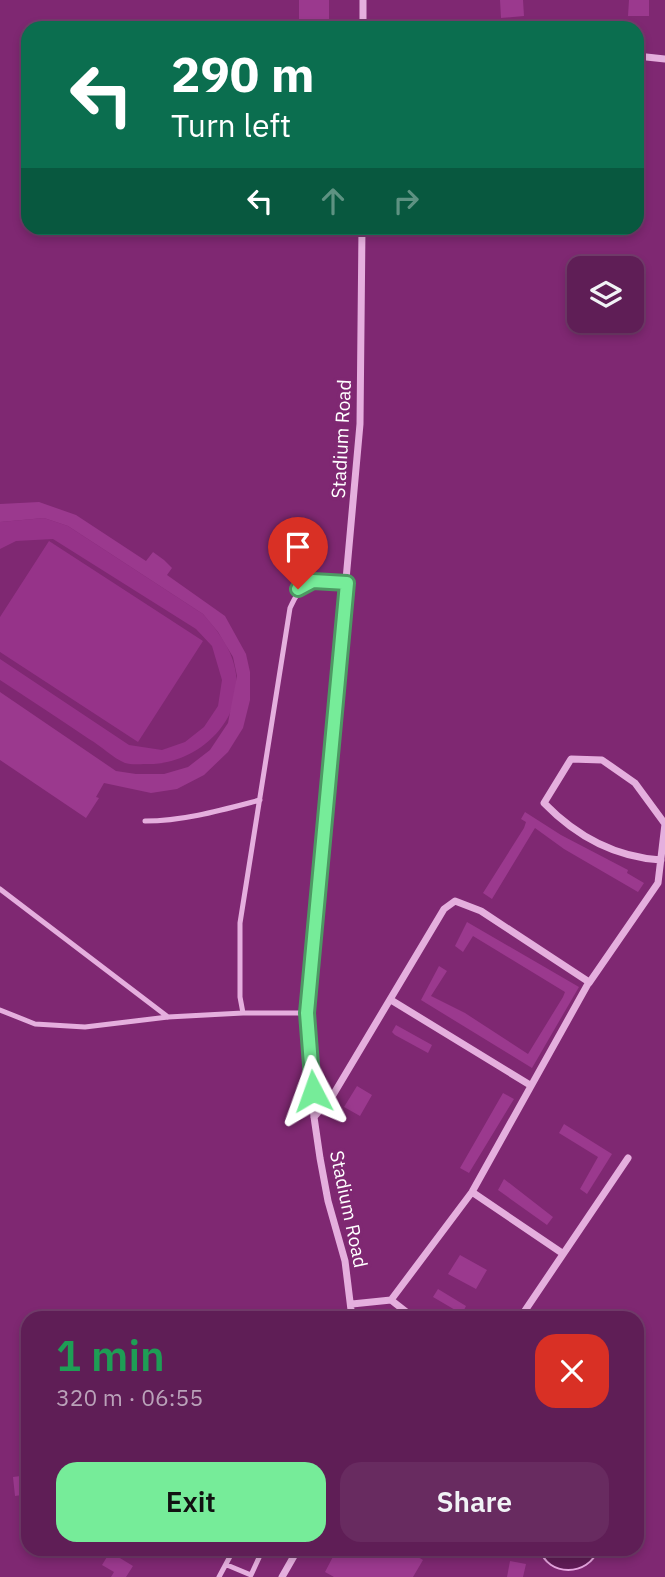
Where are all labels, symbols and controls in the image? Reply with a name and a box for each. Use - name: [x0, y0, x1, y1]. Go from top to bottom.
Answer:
- text: 290 m: [171, 42, 315, 105]
- icon: left: [56, 49, 147, 140]
- text: Turn left: [171, 104, 291, 146]
- icon: left: [241, 182, 279, 220]
- icon: ahead: [314, 182, 352, 220]
- icon: right: [387, 182, 425, 220]
- map controls: [567, 256, 644, 333]
- button: layers: [567, 256, 644, 333]
- street label: Stadium Road: [326, 379, 356, 499]
- pin: [268, 517, 328, 589]
- icon: arrive: [279, 528, 317, 566]
- position arrow: [276, 1054, 350, 1128]
- street label: Stadium Road: [325, 1148, 373, 1270]
- text: 1 min: [56, 1328, 165, 1383]
- button: close: [535, 1334, 609, 1408]
- text: 320 m · 06:55: [56, 1382, 203, 1412]
- button: Exit: [56, 1462, 326, 1542]
- button: Share: [340, 1462, 609, 1542]

